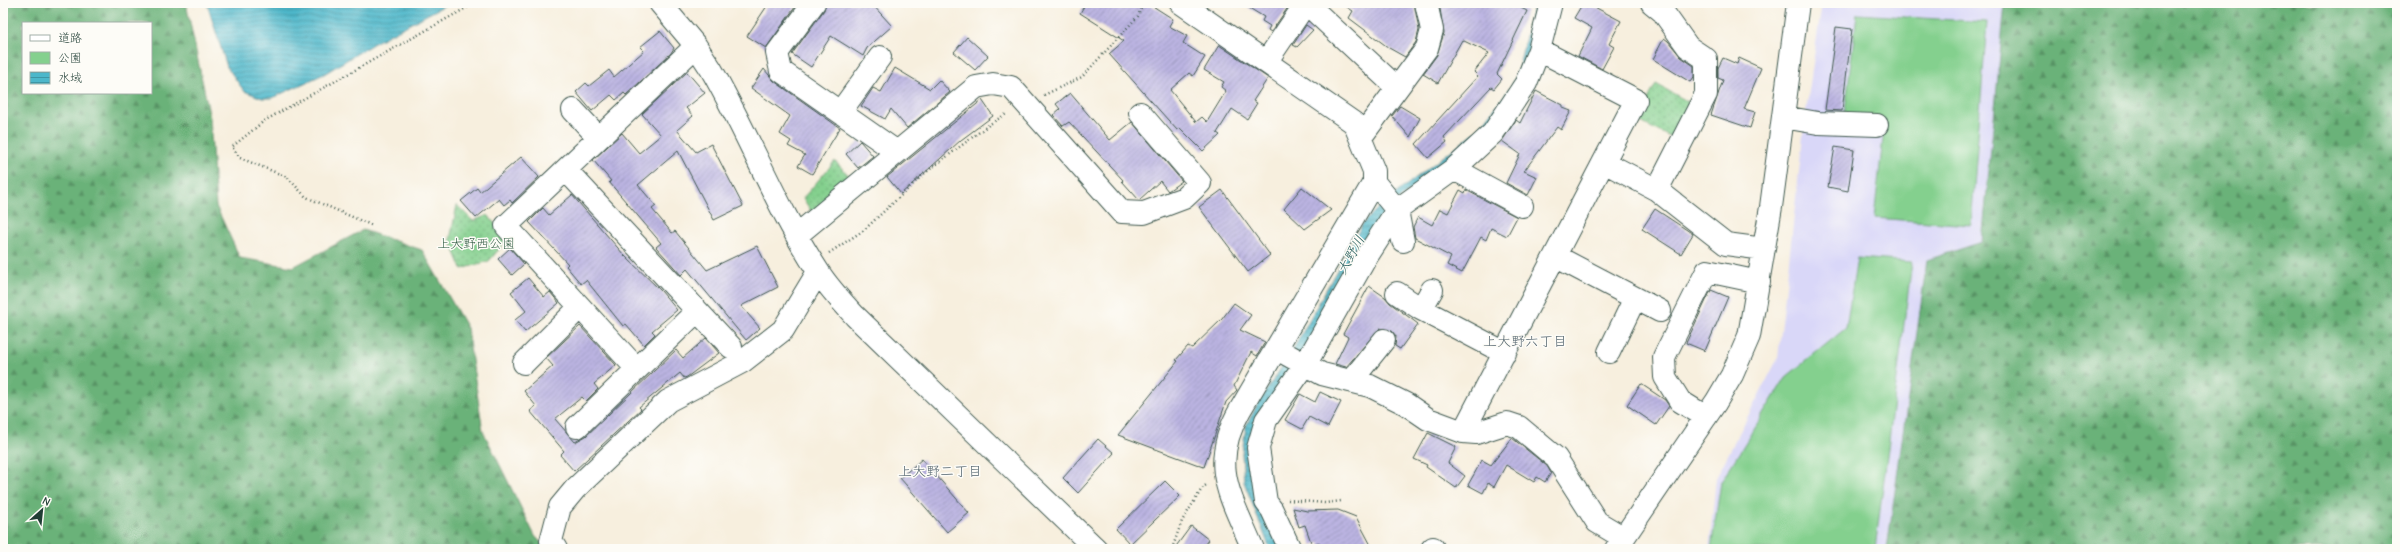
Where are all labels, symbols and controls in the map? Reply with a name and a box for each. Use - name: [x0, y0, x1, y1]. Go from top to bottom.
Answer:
- legend: [22, 22, 152, 94]
- text: 道路: [58, 31, 82, 45]
- text: 公園: [58, 51, 82, 65]
- text: 水域: [58, 71, 82, 85]
- water label: 大野川: [1333, 233, 1369, 277]
- park label: 上大野西公園: [437, 236, 515, 251]
- district label: 上大野六丁目: [1483, 333, 1567, 350]
- district label: 上大野二丁目: [898, 463, 982, 480]
- north arrow: [22, 490, 62, 530]
- text: N: [40, 494, 52, 509]

